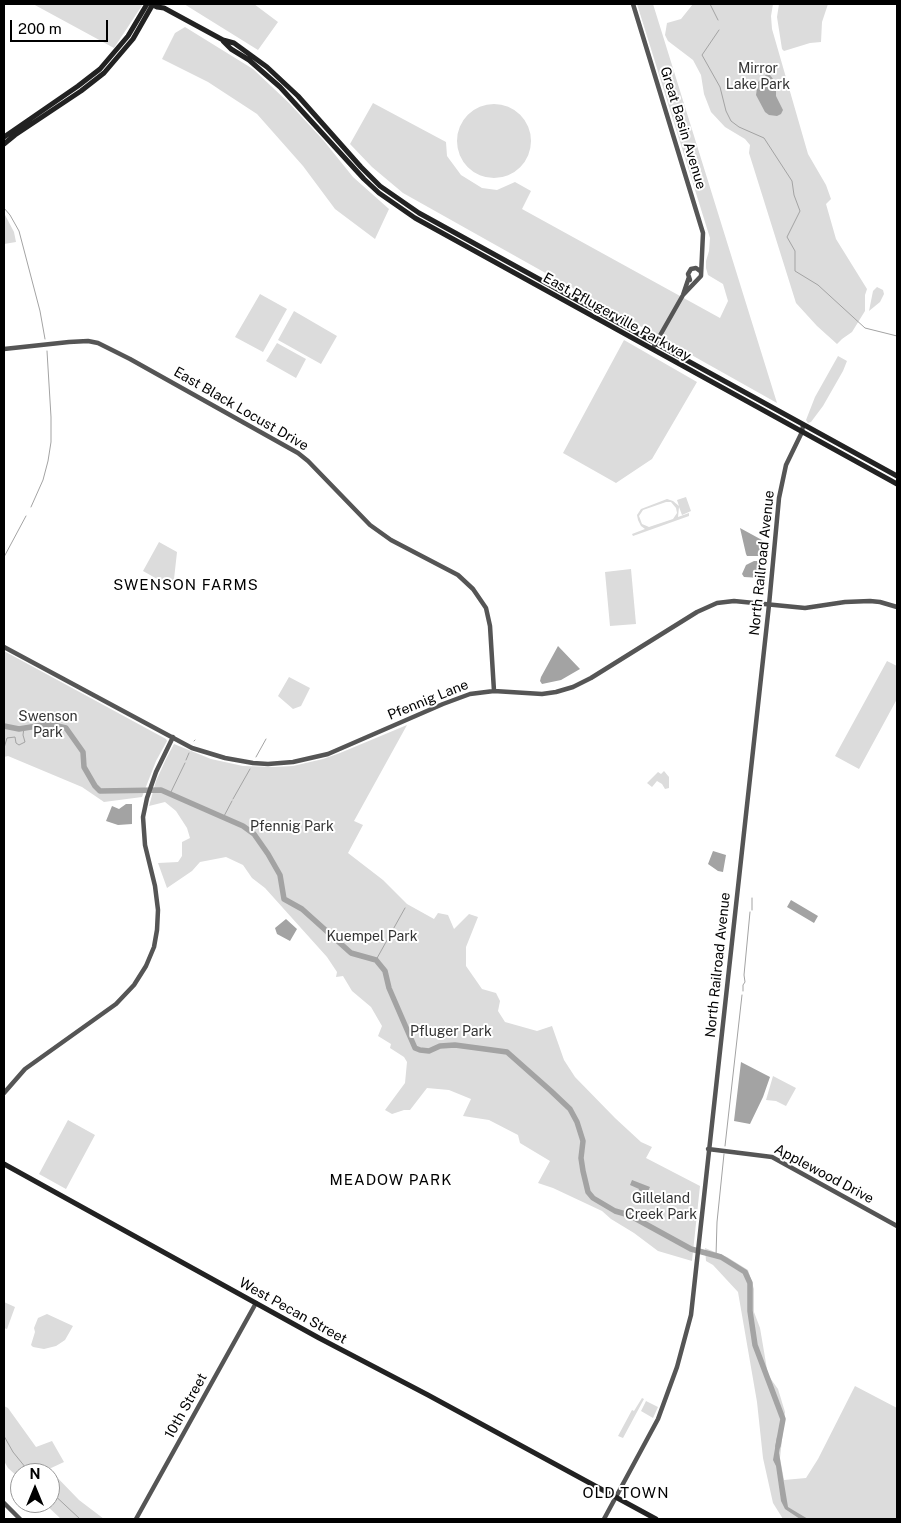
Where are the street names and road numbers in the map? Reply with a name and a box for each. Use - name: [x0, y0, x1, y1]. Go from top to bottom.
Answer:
- street label: Great Basin Avenue: [656, 65, 710, 191]
- street label: East Pflugerville Parkway: [540, 269, 694, 365]
- street label: East Black Locust Drive: [171, 364, 311, 454]
- street label: North Railroad Avenue: [746, 489, 778, 637]
- street label: Pfennig Lane: [385, 676, 471, 724]
- street label: North Railroad Avenue: [702, 891, 734, 1039]
- street label: Applewood Drive: [771, 1141, 877, 1207]
- street label: West Pecan Street: [236, 1274, 350, 1348]
- street label: 10th Street: [161, 1370, 211, 1442]

